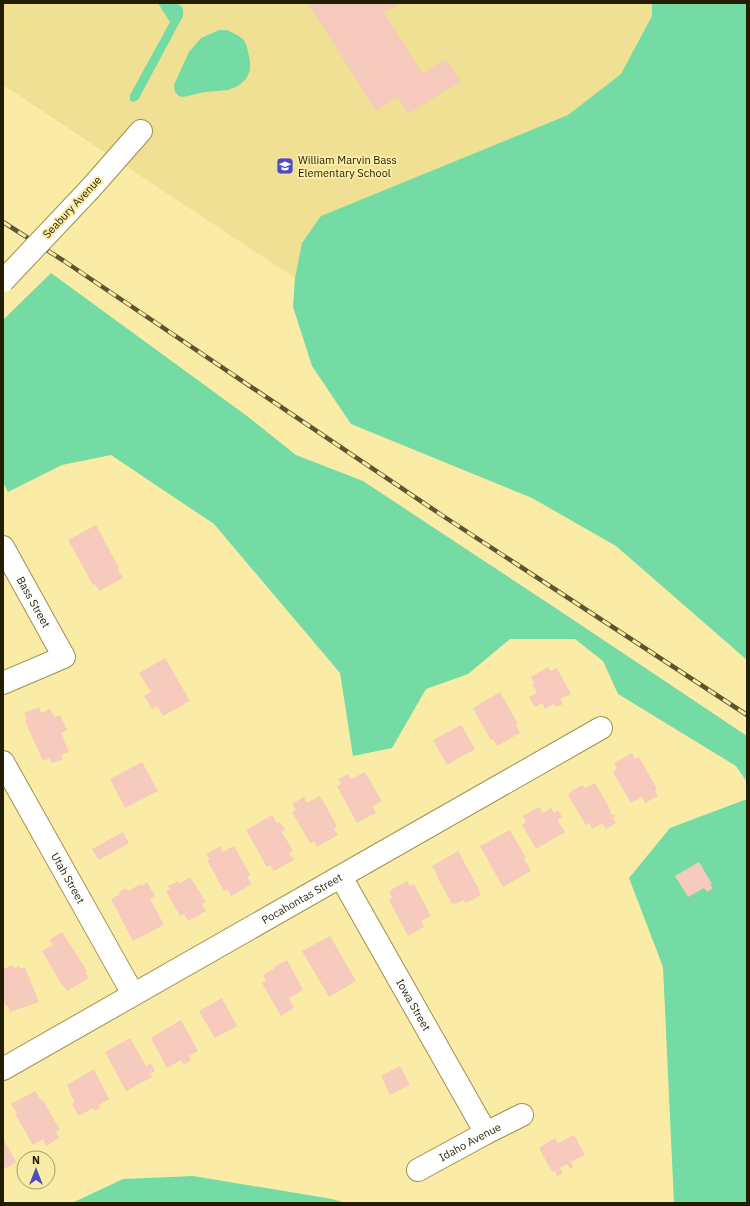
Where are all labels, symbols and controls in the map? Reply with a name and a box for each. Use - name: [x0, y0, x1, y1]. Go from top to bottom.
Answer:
- place label: William Marvin Bass Elementary School: [298, 153, 397, 180]
- school or university icon: William Marvin Bass Elementary School: [275, 156, 295, 176]
- street label: Seabury Avenue: [40, 173, 104, 241]
- street label: Bass Street: [14, 574, 53, 630]
- street label: Utah Street: [48, 850, 88, 906]
- street label: Pocahontas Street: [259, 870, 345, 927]
- street label: Iowa Street: [393, 976, 434, 1034]
- street label: Idaho Avenue: [436, 1120, 503, 1164]
- north arrow: [16, 1150, 56, 1190]
- text: N: [32, 1153, 40, 1167]

